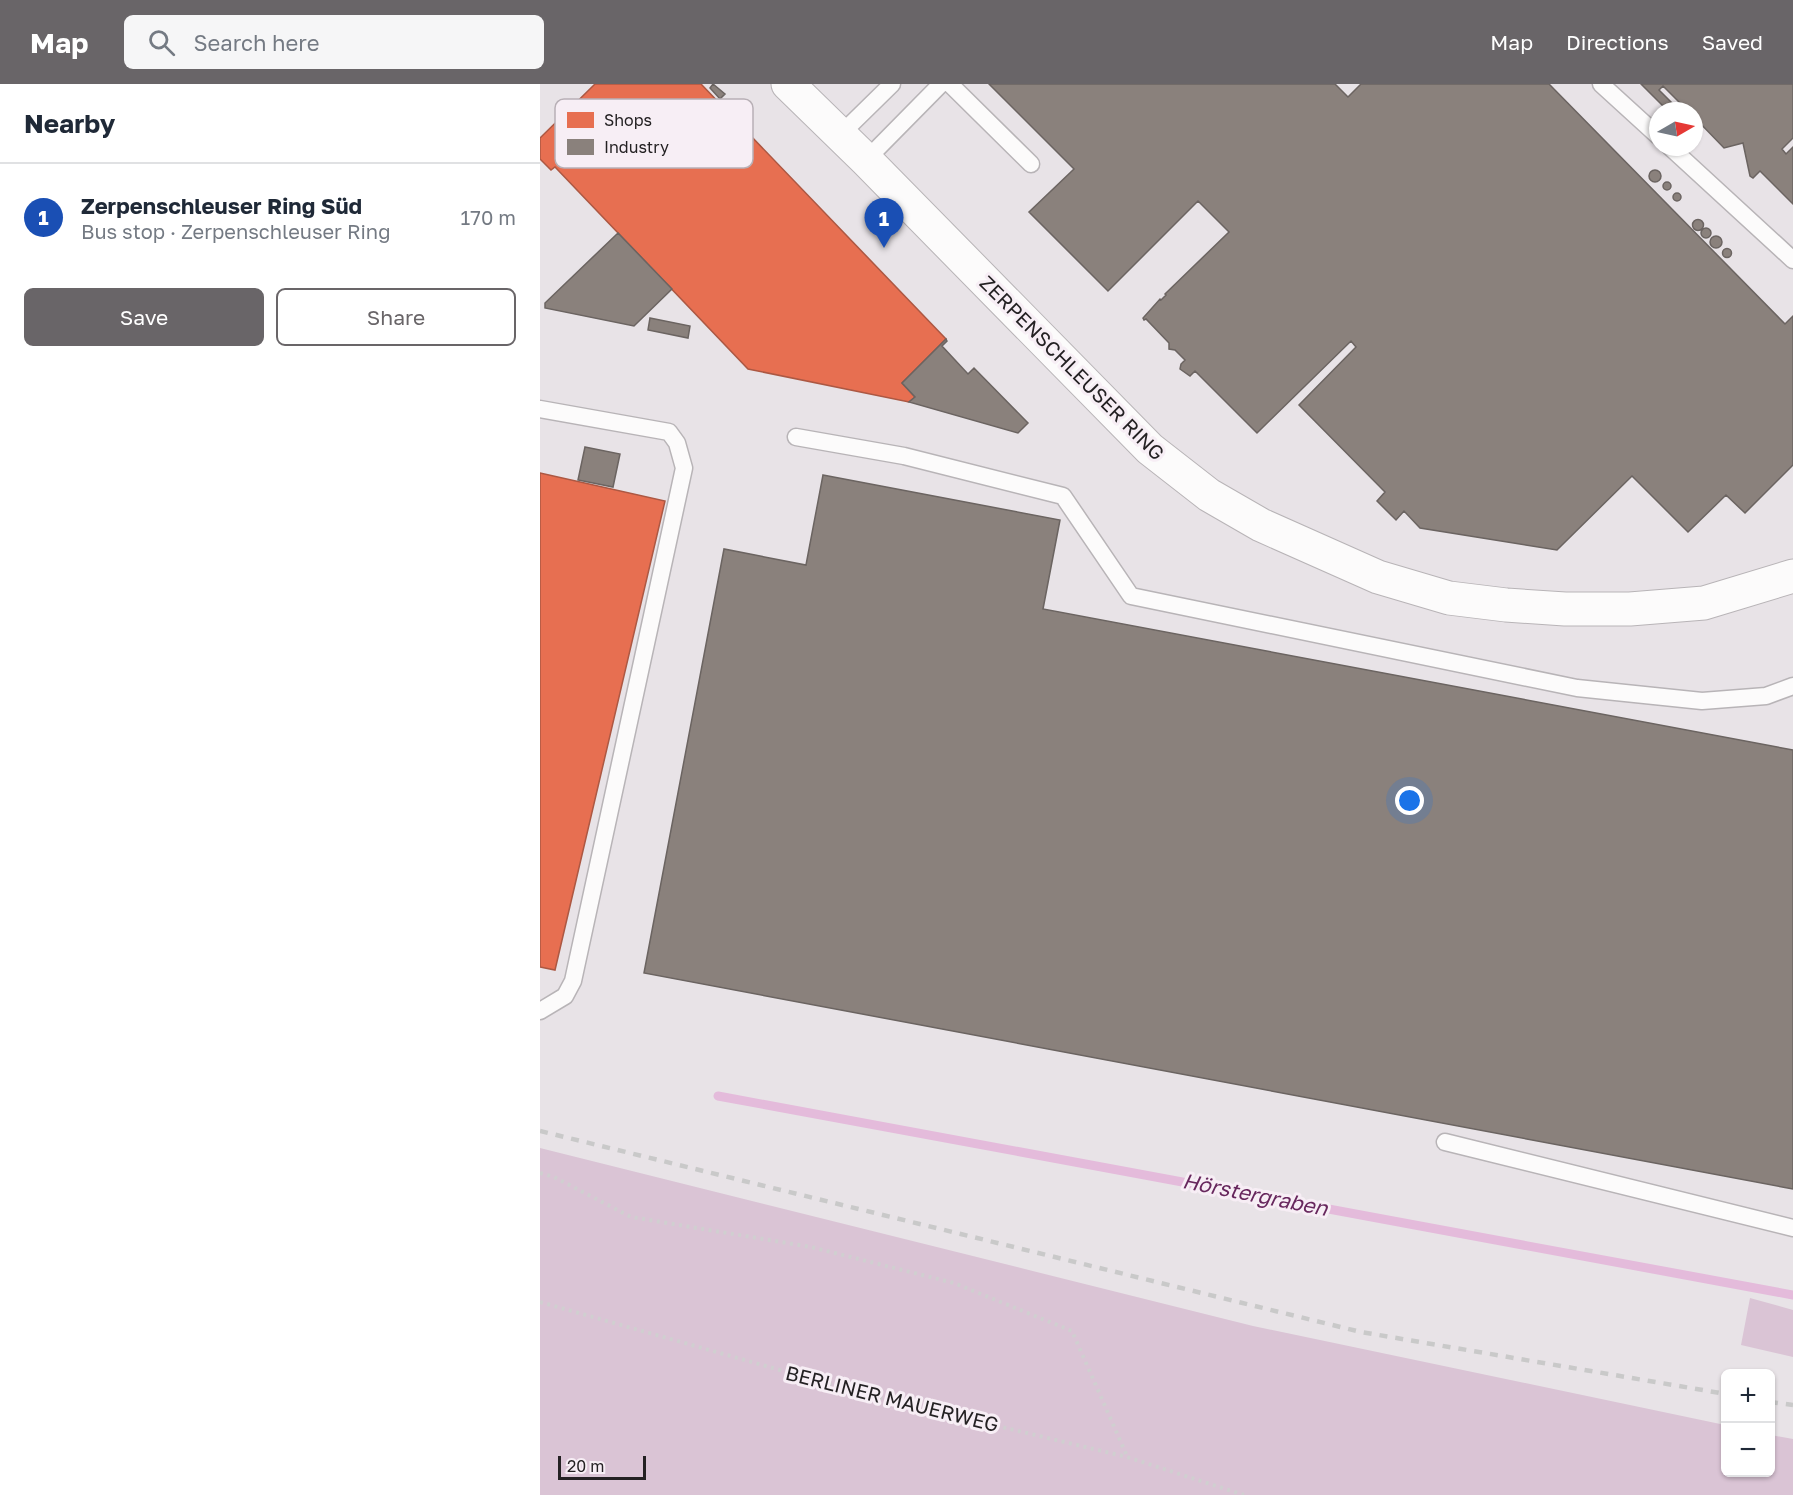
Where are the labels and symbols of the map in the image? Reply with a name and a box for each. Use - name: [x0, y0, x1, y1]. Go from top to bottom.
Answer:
- legend: [555, 99, 753, 168]
- north arrow: [1649, 102, 1703, 156]
- text: Shops: [604, 110, 652, 130]
- text: Industry: [604, 137, 669, 157]
- pin: 1: [864, 198, 904, 248]
- street label: ZERPENSCHLEUSER RING: [976, 270, 1170, 464]
- your location: [1395, 786, 1424, 815]
- water label: Hörstergraben: [1180, 1167, 1331, 1221]
- street label: BERLINER MAUERWEG: [783, 1360, 1001, 1436]
- scale bar: [558, 1453, 646, 1480]

